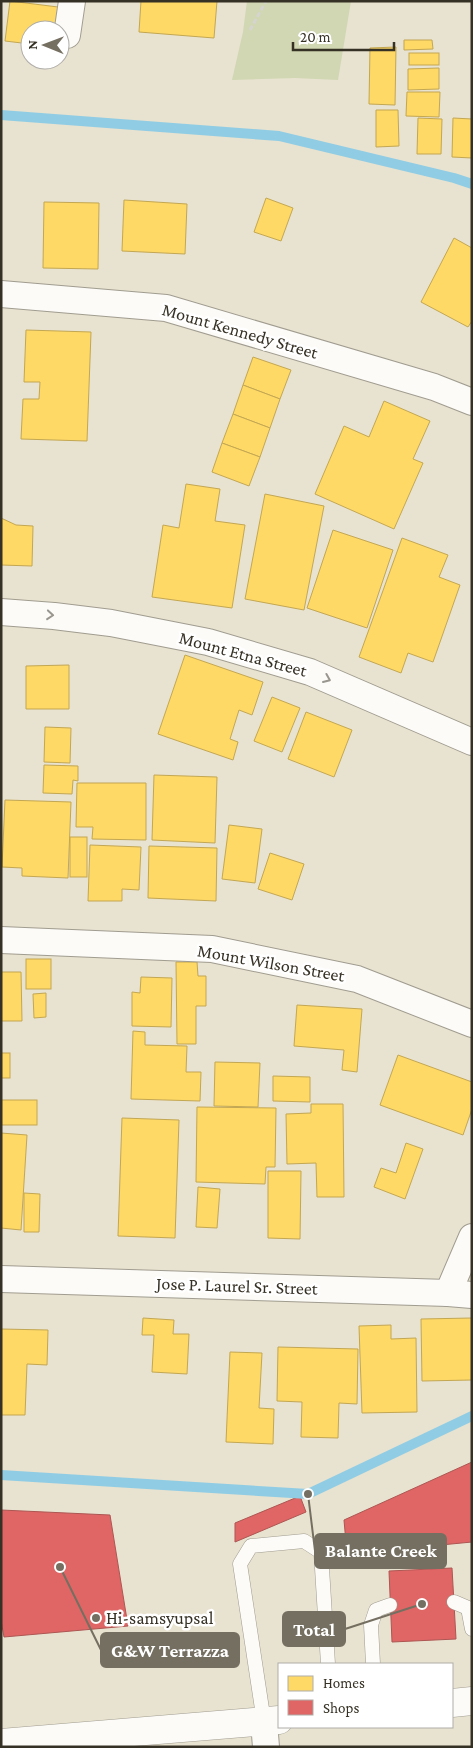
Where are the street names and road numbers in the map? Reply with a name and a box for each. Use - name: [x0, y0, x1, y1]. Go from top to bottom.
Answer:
- street label: Mount Kennedy Street: [160, 299, 321, 363]
- street label: Mount Etna Street: [177, 627, 310, 681]
- street label: Mount Wilson Street: [196, 940, 347, 986]
- street label: Jose P. Laurel Sr. Street: [154, 1273, 319, 1299]

